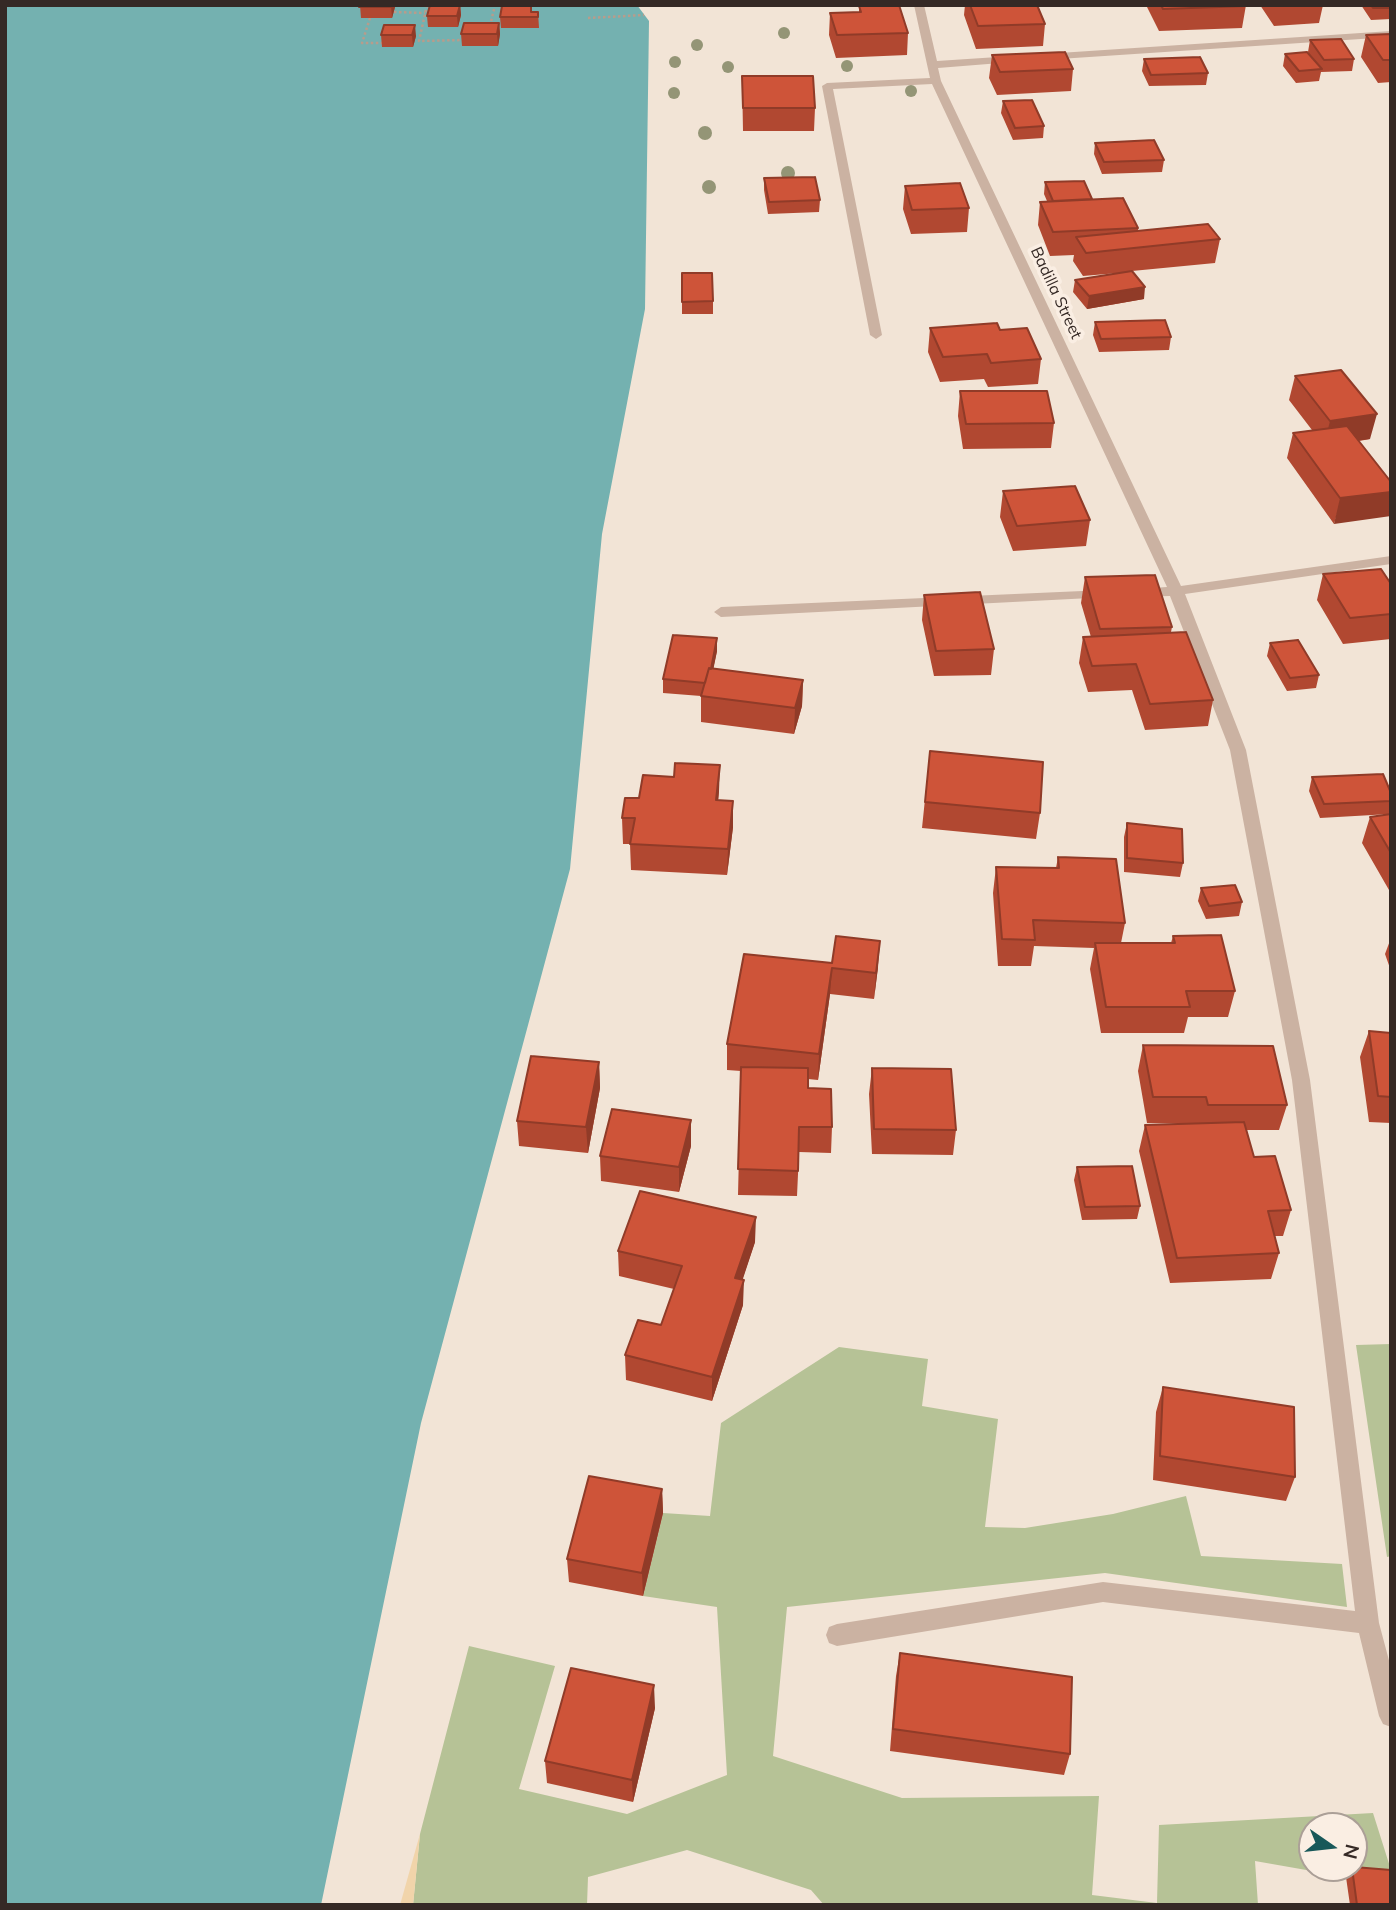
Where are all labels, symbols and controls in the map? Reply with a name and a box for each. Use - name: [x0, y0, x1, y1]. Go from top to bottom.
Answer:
- street label: Badilla Street: [1026, 244, 1086, 342]
- north arrow: [1298, 1812, 1368, 1882]
- text: N: [1338, 1842, 1365, 1861]

